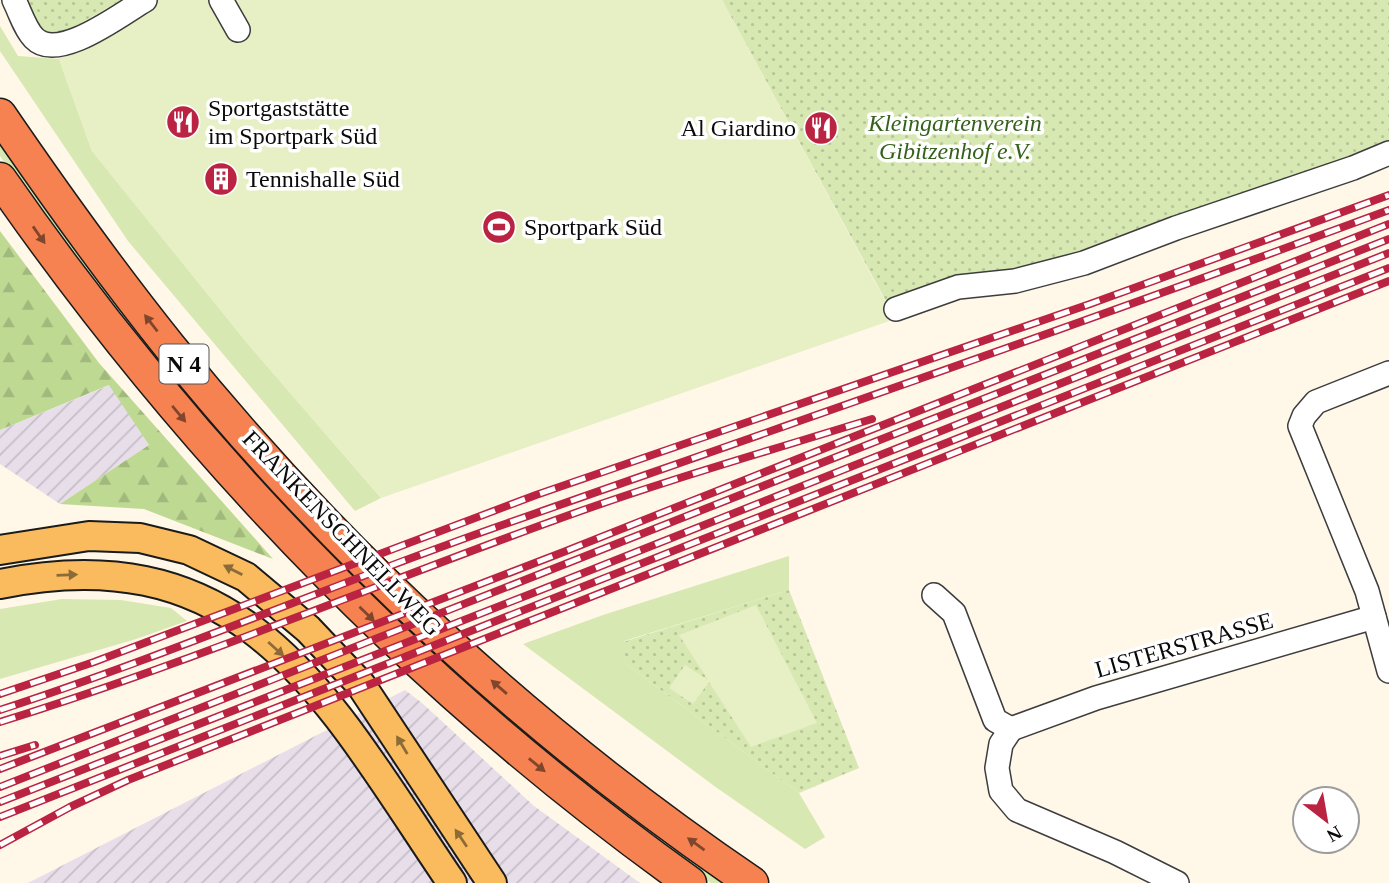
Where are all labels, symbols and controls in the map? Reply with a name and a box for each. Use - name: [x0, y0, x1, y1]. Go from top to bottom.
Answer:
- place label: Sportgaststätte im Sportpark Süd: [208, 95, 377, 149]
- restaurant icon: Sportgaststätte im Sportpark Süd: [164, 103, 202, 141]
- restaurant icon: Al Giardino: [802, 109, 840, 147]
- park label: Kleingartenverein Gibitzenhof e.V.: [867, 110, 1042, 164]
- place label: Al Giardino: [681, 115, 796, 141]
- building icon: Tennishalle Süd: [202, 160, 240, 198]
- place label: Tennishalle Süd: [246, 166, 400, 192]
- sports icon: Sportpark Süd: [480, 208, 518, 246]
- place label: Sportpark Süd: [524, 214, 662, 240]
- one-way arrow: [32, 226, 46, 244]
- one-way arrow: [144, 315, 159, 333]
- road number: N 4: [160, 344, 208, 384]
- one-way arrow: [172, 404, 187, 422]
- street label: FRANKENSCHNELLWEG: [237, 425, 447, 641]
- one-way arrow: [223, 564, 243, 576]
- one-way arrow: [57, 569, 79, 580]
- one-way arrow: [358, 605, 375, 621]
- street label: LISTERSTRASSE: [1092, 607, 1276, 683]
- one-way arrow: [267, 640, 284, 656]
- one-way arrow: [490, 679, 508, 695]
- one-way arrow: [396, 736, 408, 755]
- one-way arrow: [528, 757, 546, 772]
- north arrow: [1291, 785, 1361, 855]
- text: N: [1323, 822, 1346, 847]
- one-way arrow: [455, 829, 468, 848]
- one-way arrow: [687, 837, 706, 851]

